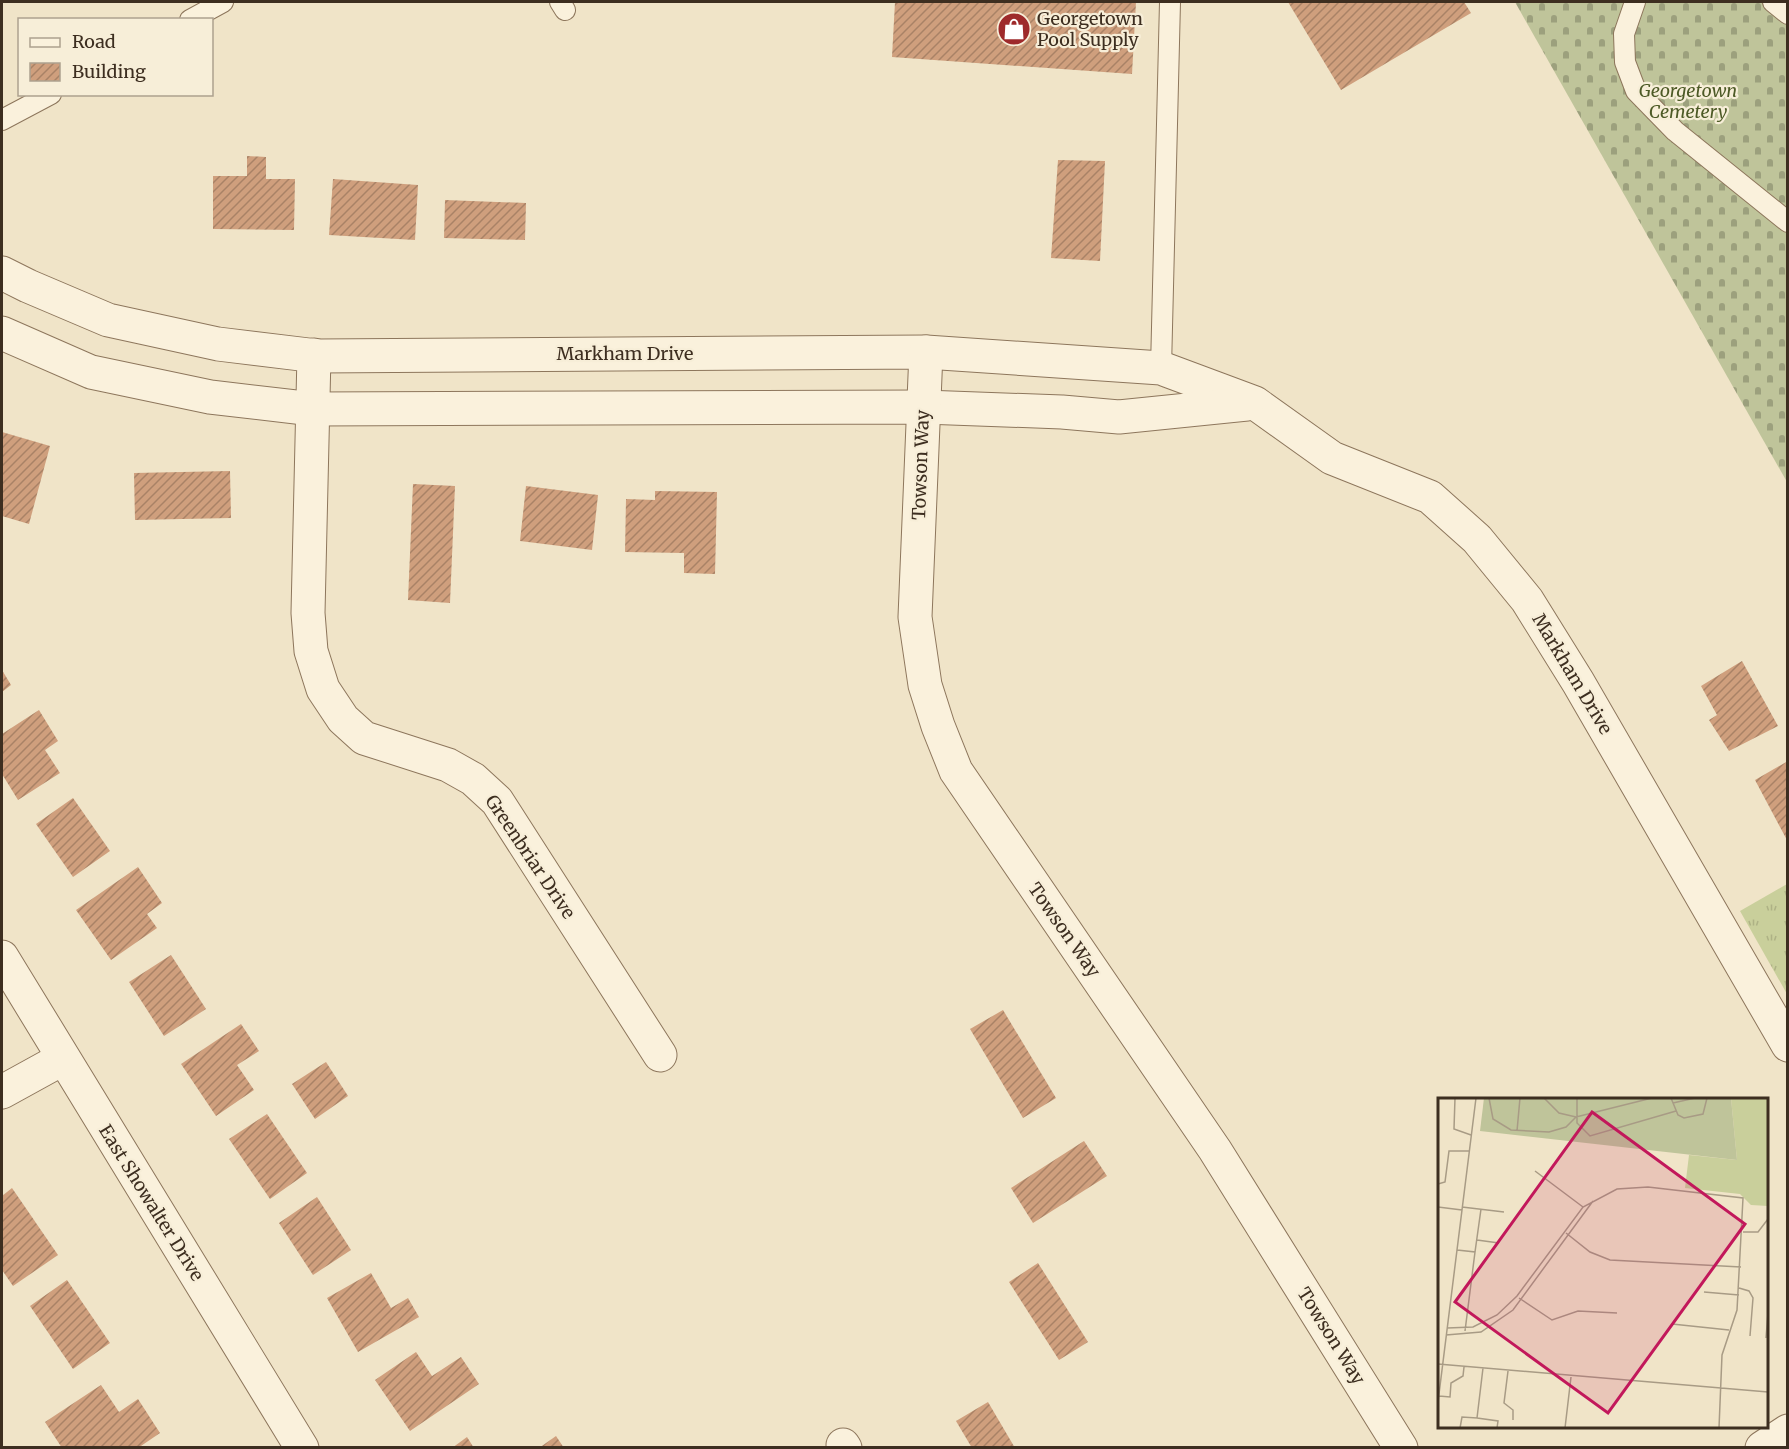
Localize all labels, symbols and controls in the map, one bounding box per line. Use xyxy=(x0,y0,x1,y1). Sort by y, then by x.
place label: Georgetown Pool Supply xyxy=(1037,7,1143,51)
shop icon: Georgetown Pool Supply xyxy=(996,11,1032,47)
legend xyxy=(18,18,213,96)
text: Road xyxy=(72,30,116,53)
text: Building xyxy=(72,60,146,83)
park label: Georgetown Cemetery xyxy=(1639,79,1737,123)
street label: Markham Drive xyxy=(557,342,693,365)
street label: Towson Way xyxy=(907,409,934,520)
street label: Markham Drive xyxy=(1527,609,1618,738)
street label: Greenbriar Drive xyxy=(480,790,580,923)
street label: Towson Way xyxy=(1023,878,1106,982)
inset map xyxy=(1438,1098,1768,1428)
street label: East Showalter Drive xyxy=(94,1120,209,1285)
street label: Towson Way xyxy=(1292,1283,1371,1389)

